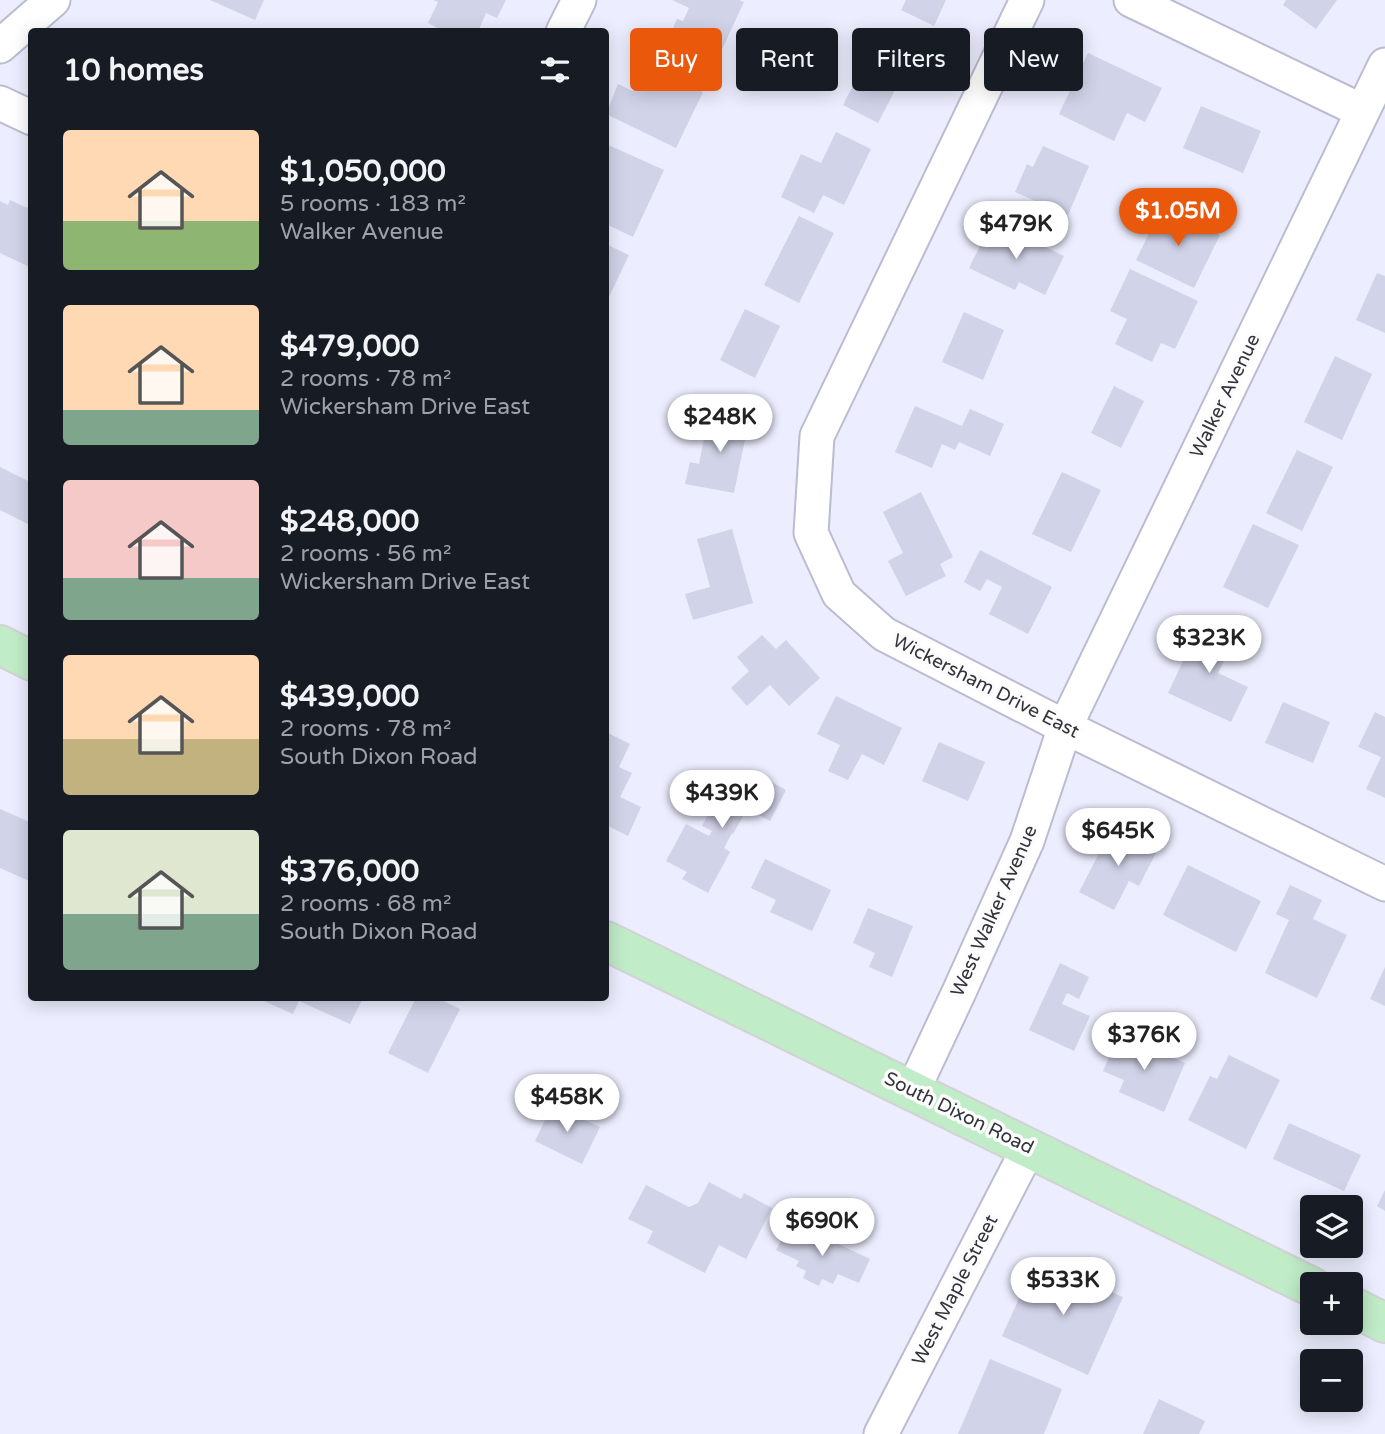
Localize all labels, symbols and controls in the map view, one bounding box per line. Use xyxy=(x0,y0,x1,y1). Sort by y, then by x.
chip: Buy xyxy=(630,28,722,91)
chip: Rent xyxy=(736,28,838,91)
chip: Filters xyxy=(852,28,970,91)
chip: New xyxy=(984,28,1083,91)
icon: filters xyxy=(536,51,574,89)
text: 10 homes xyxy=(63,52,204,89)
text: $1,050,000 xyxy=(280,153,446,190)
icon: home xyxy=(119,158,203,242)
pin: $1.05M xyxy=(1121,188,1235,248)
text: 5 rooms · 183 m² xyxy=(280,190,466,218)
text: $1.05M xyxy=(1135,197,1221,225)
pin: $479K xyxy=(967,202,1065,261)
text: $479K xyxy=(980,210,1052,238)
text: Walker Avenue xyxy=(280,218,443,246)
text: $479,000 xyxy=(280,328,419,365)
street label: Walker Avenue xyxy=(1186,331,1264,461)
icon: home xyxy=(119,333,203,417)
text: 2 rooms · 78 m² xyxy=(280,365,451,393)
text: Wickersham Drive East xyxy=(280,393,530,421)
pin: $248K xyxy=(671,394,769,454)
text: $248K xyxy=(684,403,756,431)
text: $248,000 xyxy=(280,503,419,540)
icon: home xyxy=(119,508,203,592)
text: 2 rooms · 56 m² xyxy=(280,540,451,568)
text: Wickersham Drive East xyxy=(280,568,530,596)
pin: $323K xyxy=(1160,616,1258,675)
text: $323K xyxy=(1173,624,1245,652)
street label: Wickersham Drive East xyxy=(889,629,1083,743)
text: $439,000 xyxy=(280,678,419,715)
icon: home xyxy=(119,683,203,767)
text: 2 rooms · 78 m² xyxy=(280,715,451,743)
text: South Dixon Road xyxy=(280,743,478,771)
pin: $439K xyxy=(673,770,771,830)
text: $439K xyxy=(686,779,758,807)
pin: $645K xyxy=(1069,808,1167,868)
text: $645K xyxy=(1082,817,1154,845)
street label: West Walker Avenue xyxy=(946,822,1042,1000)
text: $376,000 xyxy=(280,853,419,890)
icon: home xyxy=(119,858,203,942)
text: 2 rooms · 68 m² xyxy=(280,890,451,918)
text: South Dixon Road xyxy=(280,918,478,946)
pin: $376K xyxy=(1095,1012,1193,1072)
text: $376K xyxy=(1108,1021,1180,1049)
street label: South Dixon Road xyxy=(881,1067,1037,1159)
pin: $458K xyxy=(518,1074,616,1134)
text: $458K xyxy=(531,1083,603,1111)
map controls xyxy=(1300,1195,1363,1412)
button: layers xyxy=(1300,1195,1363,1258)
pin: $690K xyxy=(773,1198,871,1258)
text: $690K xyxy=(786,1207,858,1235)
street label: West Maple Street xyxy=(907,1211,1003,1369)
pin: $533K xyxy=(1014,1258,1112,1317)
text: $533K xyxy=(1027,1266,1099,1294)
button: + xyxy=(1300,1272,1363,1335)
button: − xyxy=(1300,1349,1363,1412)

